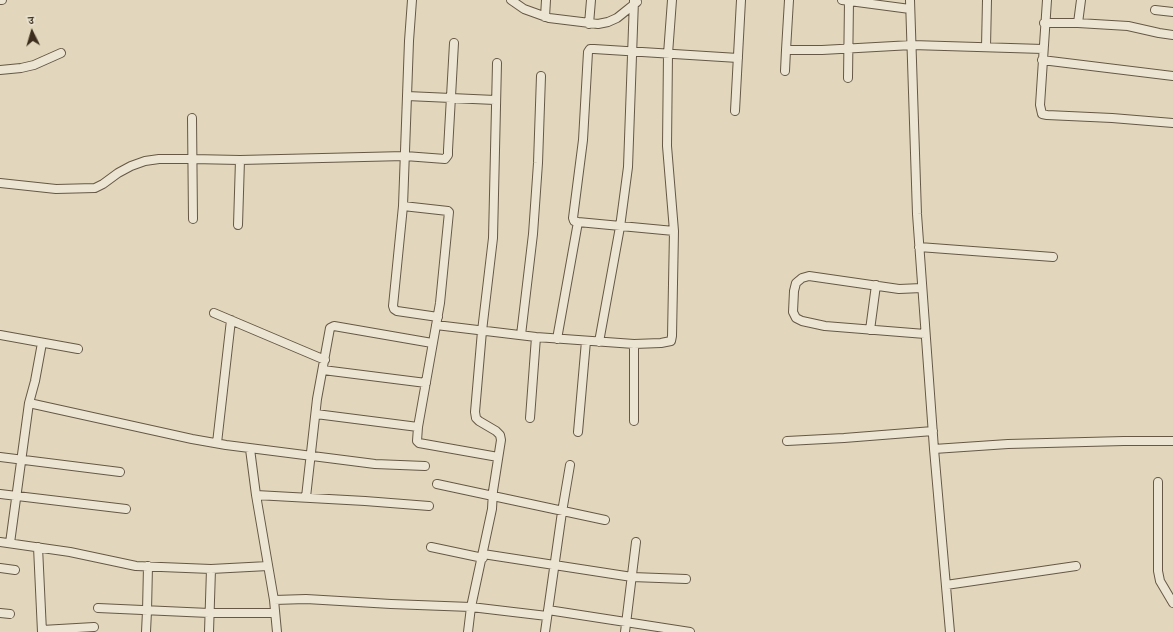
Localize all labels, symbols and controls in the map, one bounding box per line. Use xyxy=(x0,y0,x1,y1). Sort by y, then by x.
north arrow xyxy=(12,12,52,52)
text: उ xyxy=(27,12,34,28)

